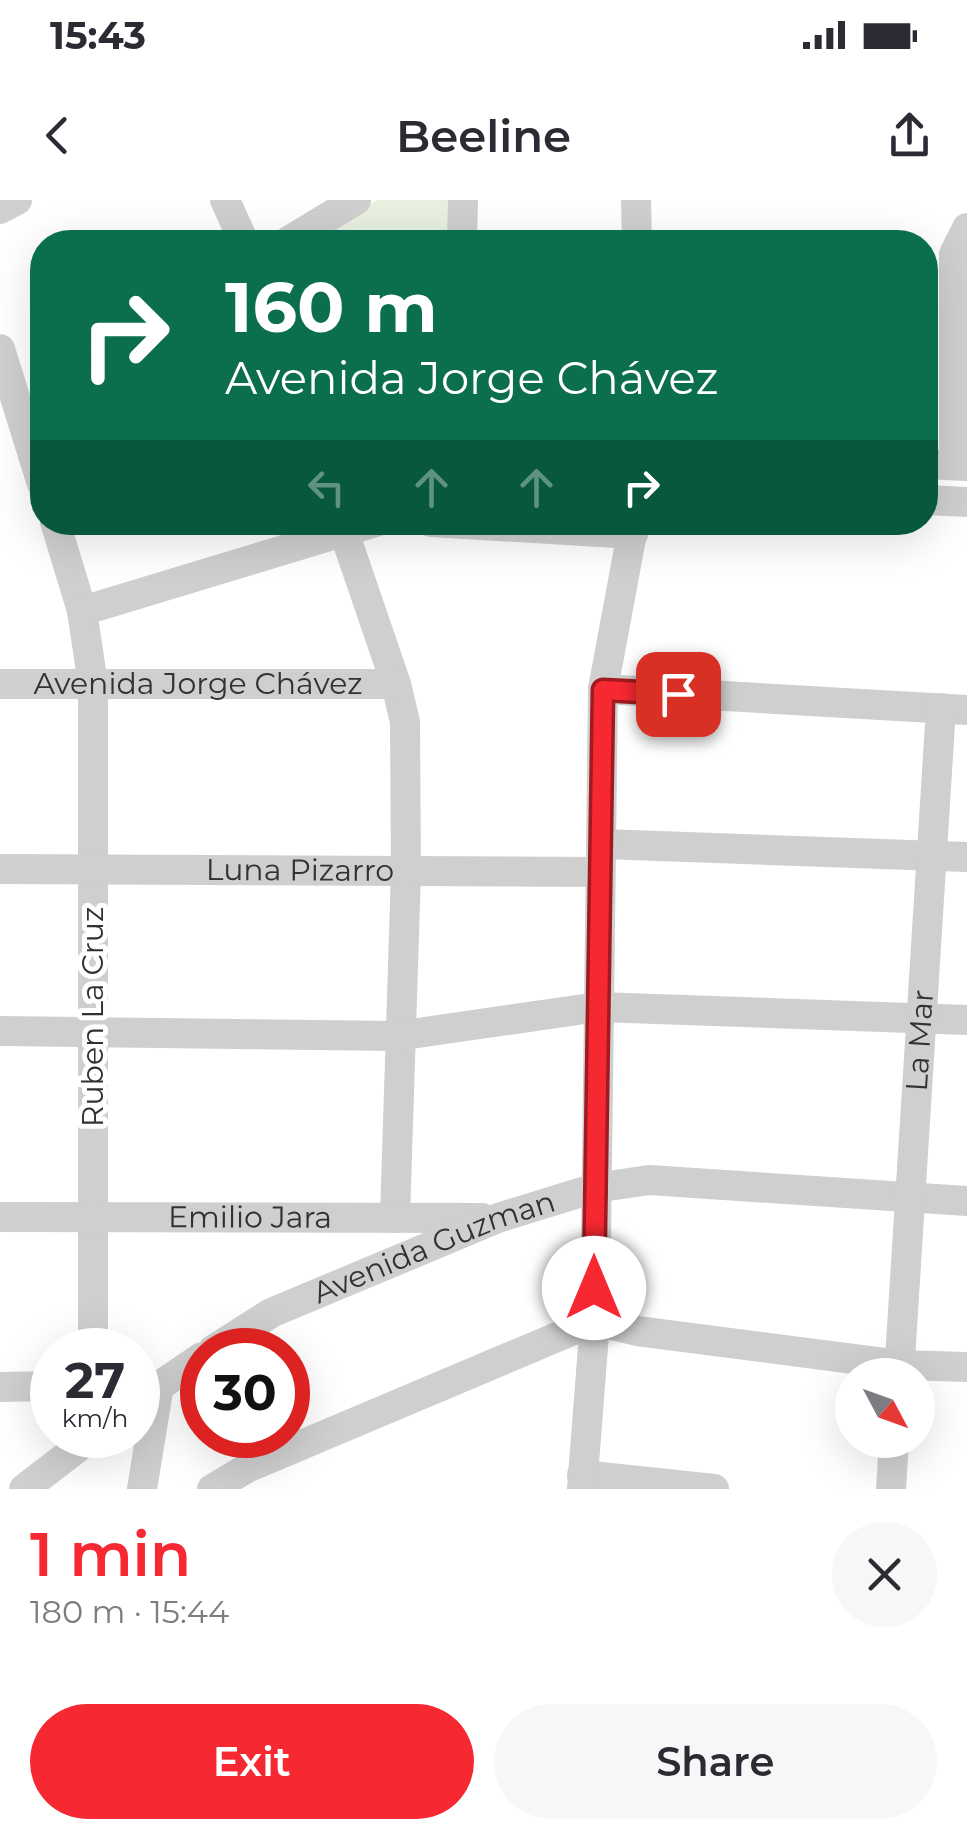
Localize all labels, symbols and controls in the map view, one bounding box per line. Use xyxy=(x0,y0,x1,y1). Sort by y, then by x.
text: 15:43 xyxy=(50,12,146,59)
icon: back xyxy=(30,108,85,163)
text: Beeline xyxy=(396,108,571,163)
icon: share xyxy=(882,108,937,163)
text: 160 m xyxy=(225,264,438,350)
icon: right xyxy=(60,270,190,400)
text: Avenida Jorge Chávez xyxy=(225,350,718,405)
icon: left xyxy=(299,460,354,515)
icon: ahead xyxy=(404,460,459,515)
icon: ahead xyxy=(509,460,564,515)
icon: right xyxy=(614,460,669,515)
pin xyxy=(636,652,721,737)
street label: Avenida Jorge Chávez xyxy=(33,665,363,702)
icon: arrive xyxy=(651,667,706,722)
street label: Luna Pizarro xyxy=(206,851,394,889)
street label: Ruben La Cruz xyxy=(74,907,111,1127)
street label: La Mar xyxy=(898,989,941,1093)
street label: Avenida Guzman xyxy=(307,1182,560,1311)
street label: Emilio Jara xyxy=(168,1198,332,1236)
position arrow xyxy=(542,1236,646,1340)
speed limit sign: 30 xyxy=(180,1328,310,1458)
text: 27 xyxy=(65,1350,125,1411)
north arrow xyxy=(835,1358,935,1458)
map controls xyxy=(835,1358,935,1458)
text: km/h xyxy=(62,1403,128,1433)
text: 1 min xyxy=(30,1518,191,1591)
button: close xyxy=(832,1522,937,1627)
text: 180 m · 15:44 xyxy=(30,1592,229,1631)
button: Exit xyxy=(30,1704,474,1819)
button: Share xyxy=(494,1704,937,1819)

